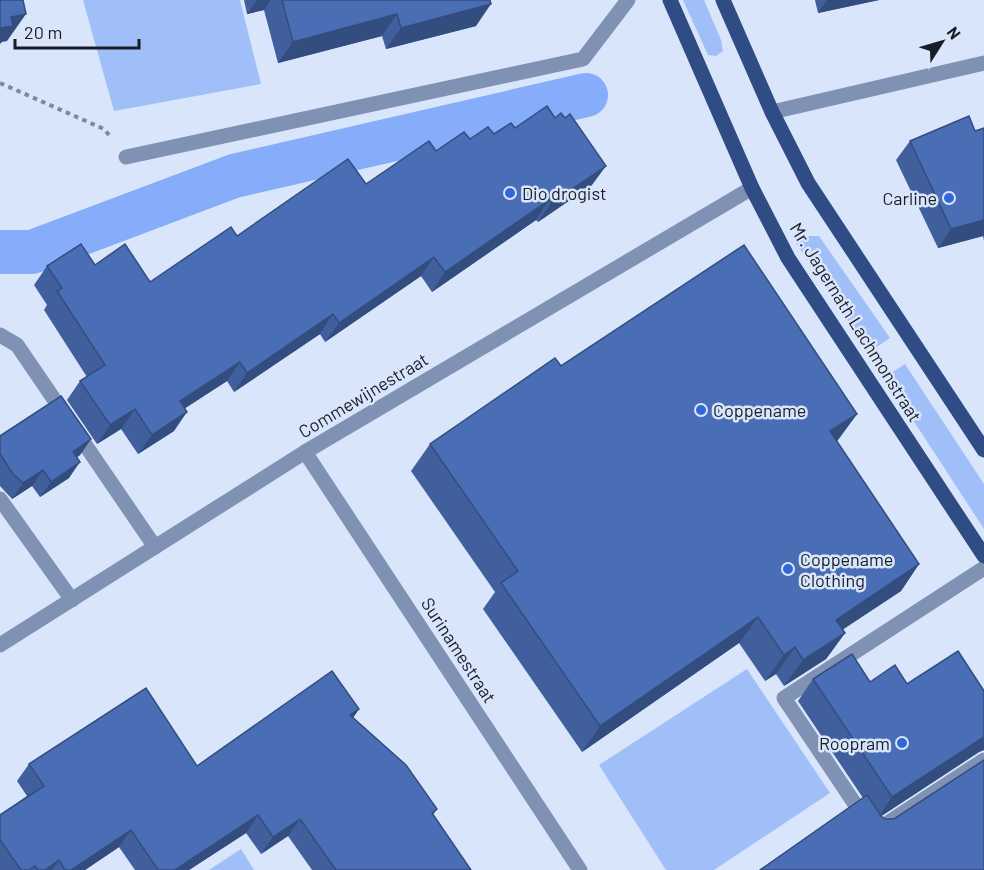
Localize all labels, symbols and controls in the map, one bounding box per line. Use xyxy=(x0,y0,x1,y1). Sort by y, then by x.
scale bar xyxy=(15,12,140,50)
north arrow xyxy=(912,12,972,72)
text: 20 m xyxy=(24,21,62,43)
text: N xyxy=(944,23,965,43)
place label: Dio drogist xyxy=(522,182,607,204)
marker: Dio drogist xyxy=(503,186,517,200)
place label: Carline xyxy=(883,187,937,209)
marker: Carline xyxy=(942,191,956,205)
street label: Mr. Jagernath Lachmonstraat xyxy=(786,218,926,426)
street label: Commewijnestraat xyxy=(294,348,432,442)
place label: Coppename xyxy=(713,399,806,421)
marker: Coppename xyxy=(694,403,708,417)
place label: Coppename Clothing xyxy=(800,548,893,591)
marker: Coppename Clothing xyxy=(781,562,795,576)
street label: Surinamestraat xyxy=(417,593,501,707)
place label: Roopram xyxy=(819,732,890,754)
marker: Roopram xyxy=(895,736,909,750)

